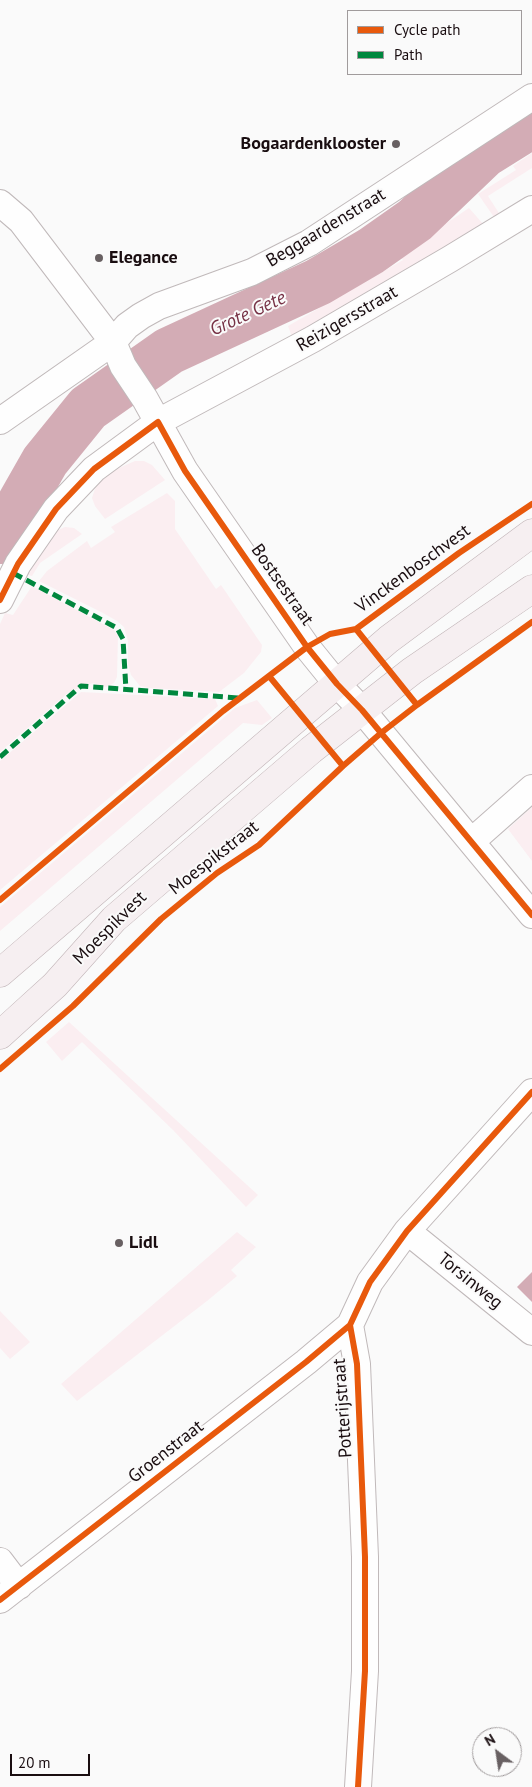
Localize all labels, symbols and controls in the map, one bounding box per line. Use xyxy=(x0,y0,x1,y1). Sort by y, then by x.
legend xyxy=(347,10,522,75)
text: Cycle path xyxy=(394,20,460,39)
text: Path xyxy=(394,45,423,64)
place label: Bogaardenklooster xyxy=(241,133,386,155)
marker: Bogaardenklooster xyxy=(390,138,402,150)
street label: Beggaardenstraat xyxy=(262,184,390,272)
place label: Elegance xyxy=(109,247,178,269)
marker: Elegance xyxy=(93,252,105,264)
street label: Reizigersstraat xyxy=(293,281,401,357)
water label: Grote Gete xyxy=(206,287,290,341)
street label: Vinckenboschvest xyxy=(351,520,475,618)
street label: Bostsestraat xyxy=(246,540,318,630)
street label: Moespikstraat xyxy=(165,816,263,900)
street label: Moespikvest xyxy=(69,887,151,969)
place label: Lidl xyxy=(129,1232,158,1254)
marker: Lidl xyxy=(113,1237,125,1249)
street label: Torsinweg xyxy=(433,1248,507,1314)
street label: Potterijstraat xyxy=(329,1358,357,1458)
street label: Groenstraat xyxy=(124,1416,208,1488)
north arrow xyxy=(472,1727,522,1777)
text: N xyxy=(481,1730,498,1750)
scale bar xyxy=(12,1744,92,1776)
text: 20 m xyxy=(18,1753,51,1772)

